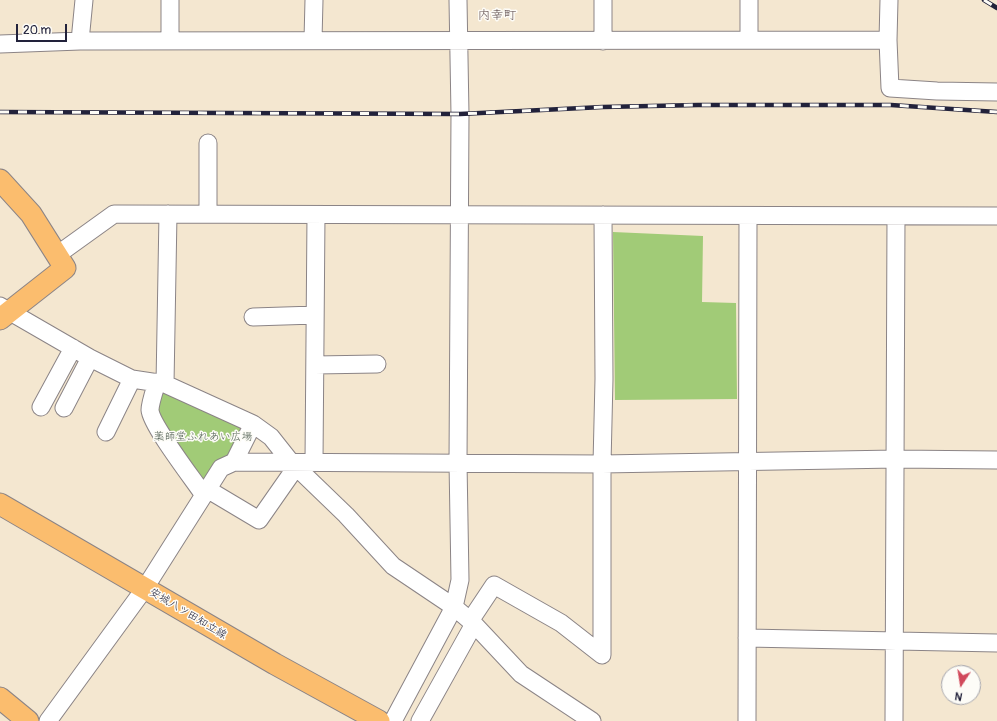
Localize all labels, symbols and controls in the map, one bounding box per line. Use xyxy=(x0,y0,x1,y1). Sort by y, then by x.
district label: 内幸町 xyxy=(478,8,516,24)
scale bar xyxy=(18,16,69,42)
text: 20 m xyxy=(23,23,51,38)
park label: 薬師堂ふれあい広場 xyxy=(154,430,252,444)
street label: 安城八ツ田知立線 xyxy=(147,586,229,642)
north arrow xyxy=(941,665,981,705)
text: N xyxy=(954,689,964,703)

